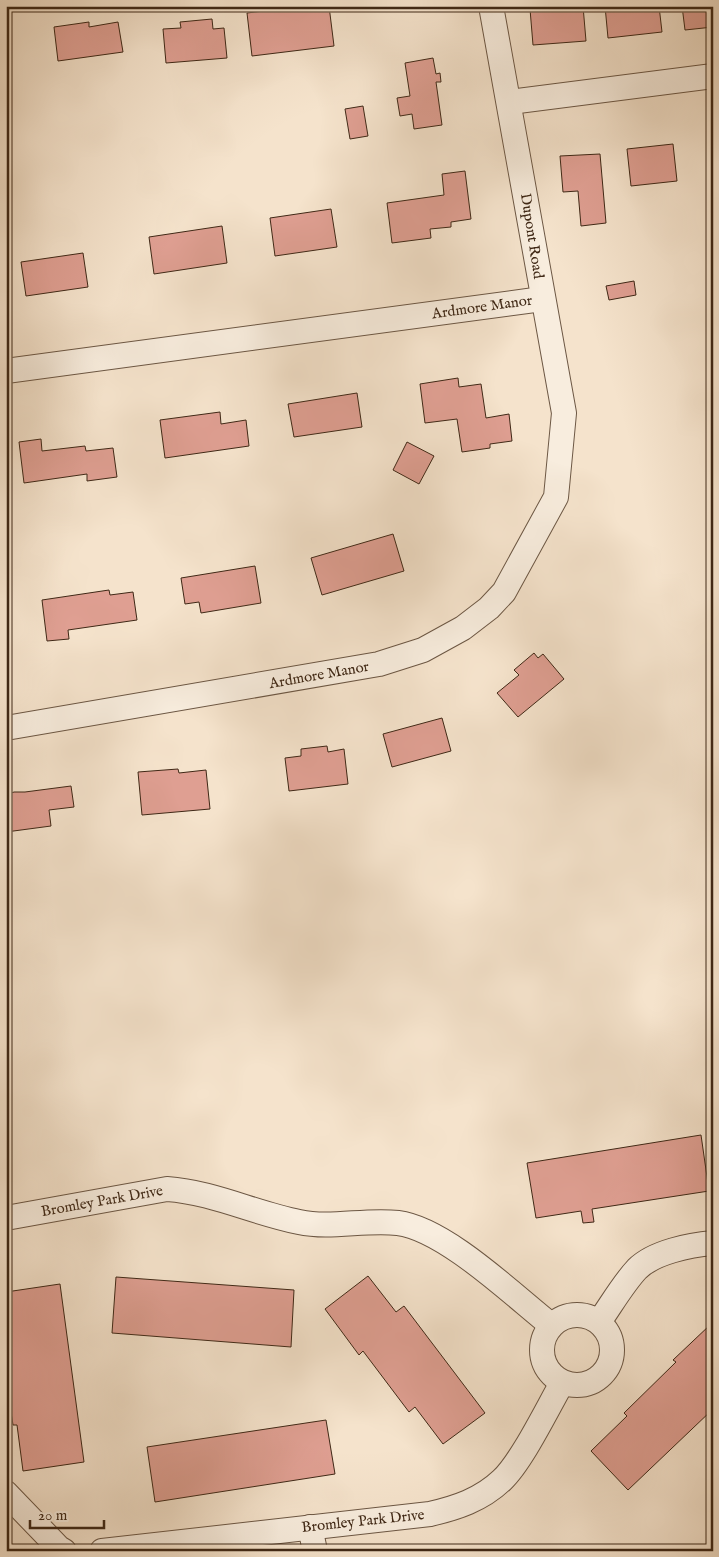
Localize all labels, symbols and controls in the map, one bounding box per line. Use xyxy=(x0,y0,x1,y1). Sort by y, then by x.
street label: Dupont Road xyxy=(516,192,548,281)
street label: Ardmore Manor xyxy=(430,290,534,324)
street label: Ardmore Manor xyxy=(267,657,371,693)
street label: Bromley Park Drive xyxy=(40,1181,165,1221)
scale bar xyxy=(30,1497,104,1529)
street label: Bromley Park Drive xyxy=(301,1505,425,1537)
text: 20 m xyxy=(38,1506,68,1525)

